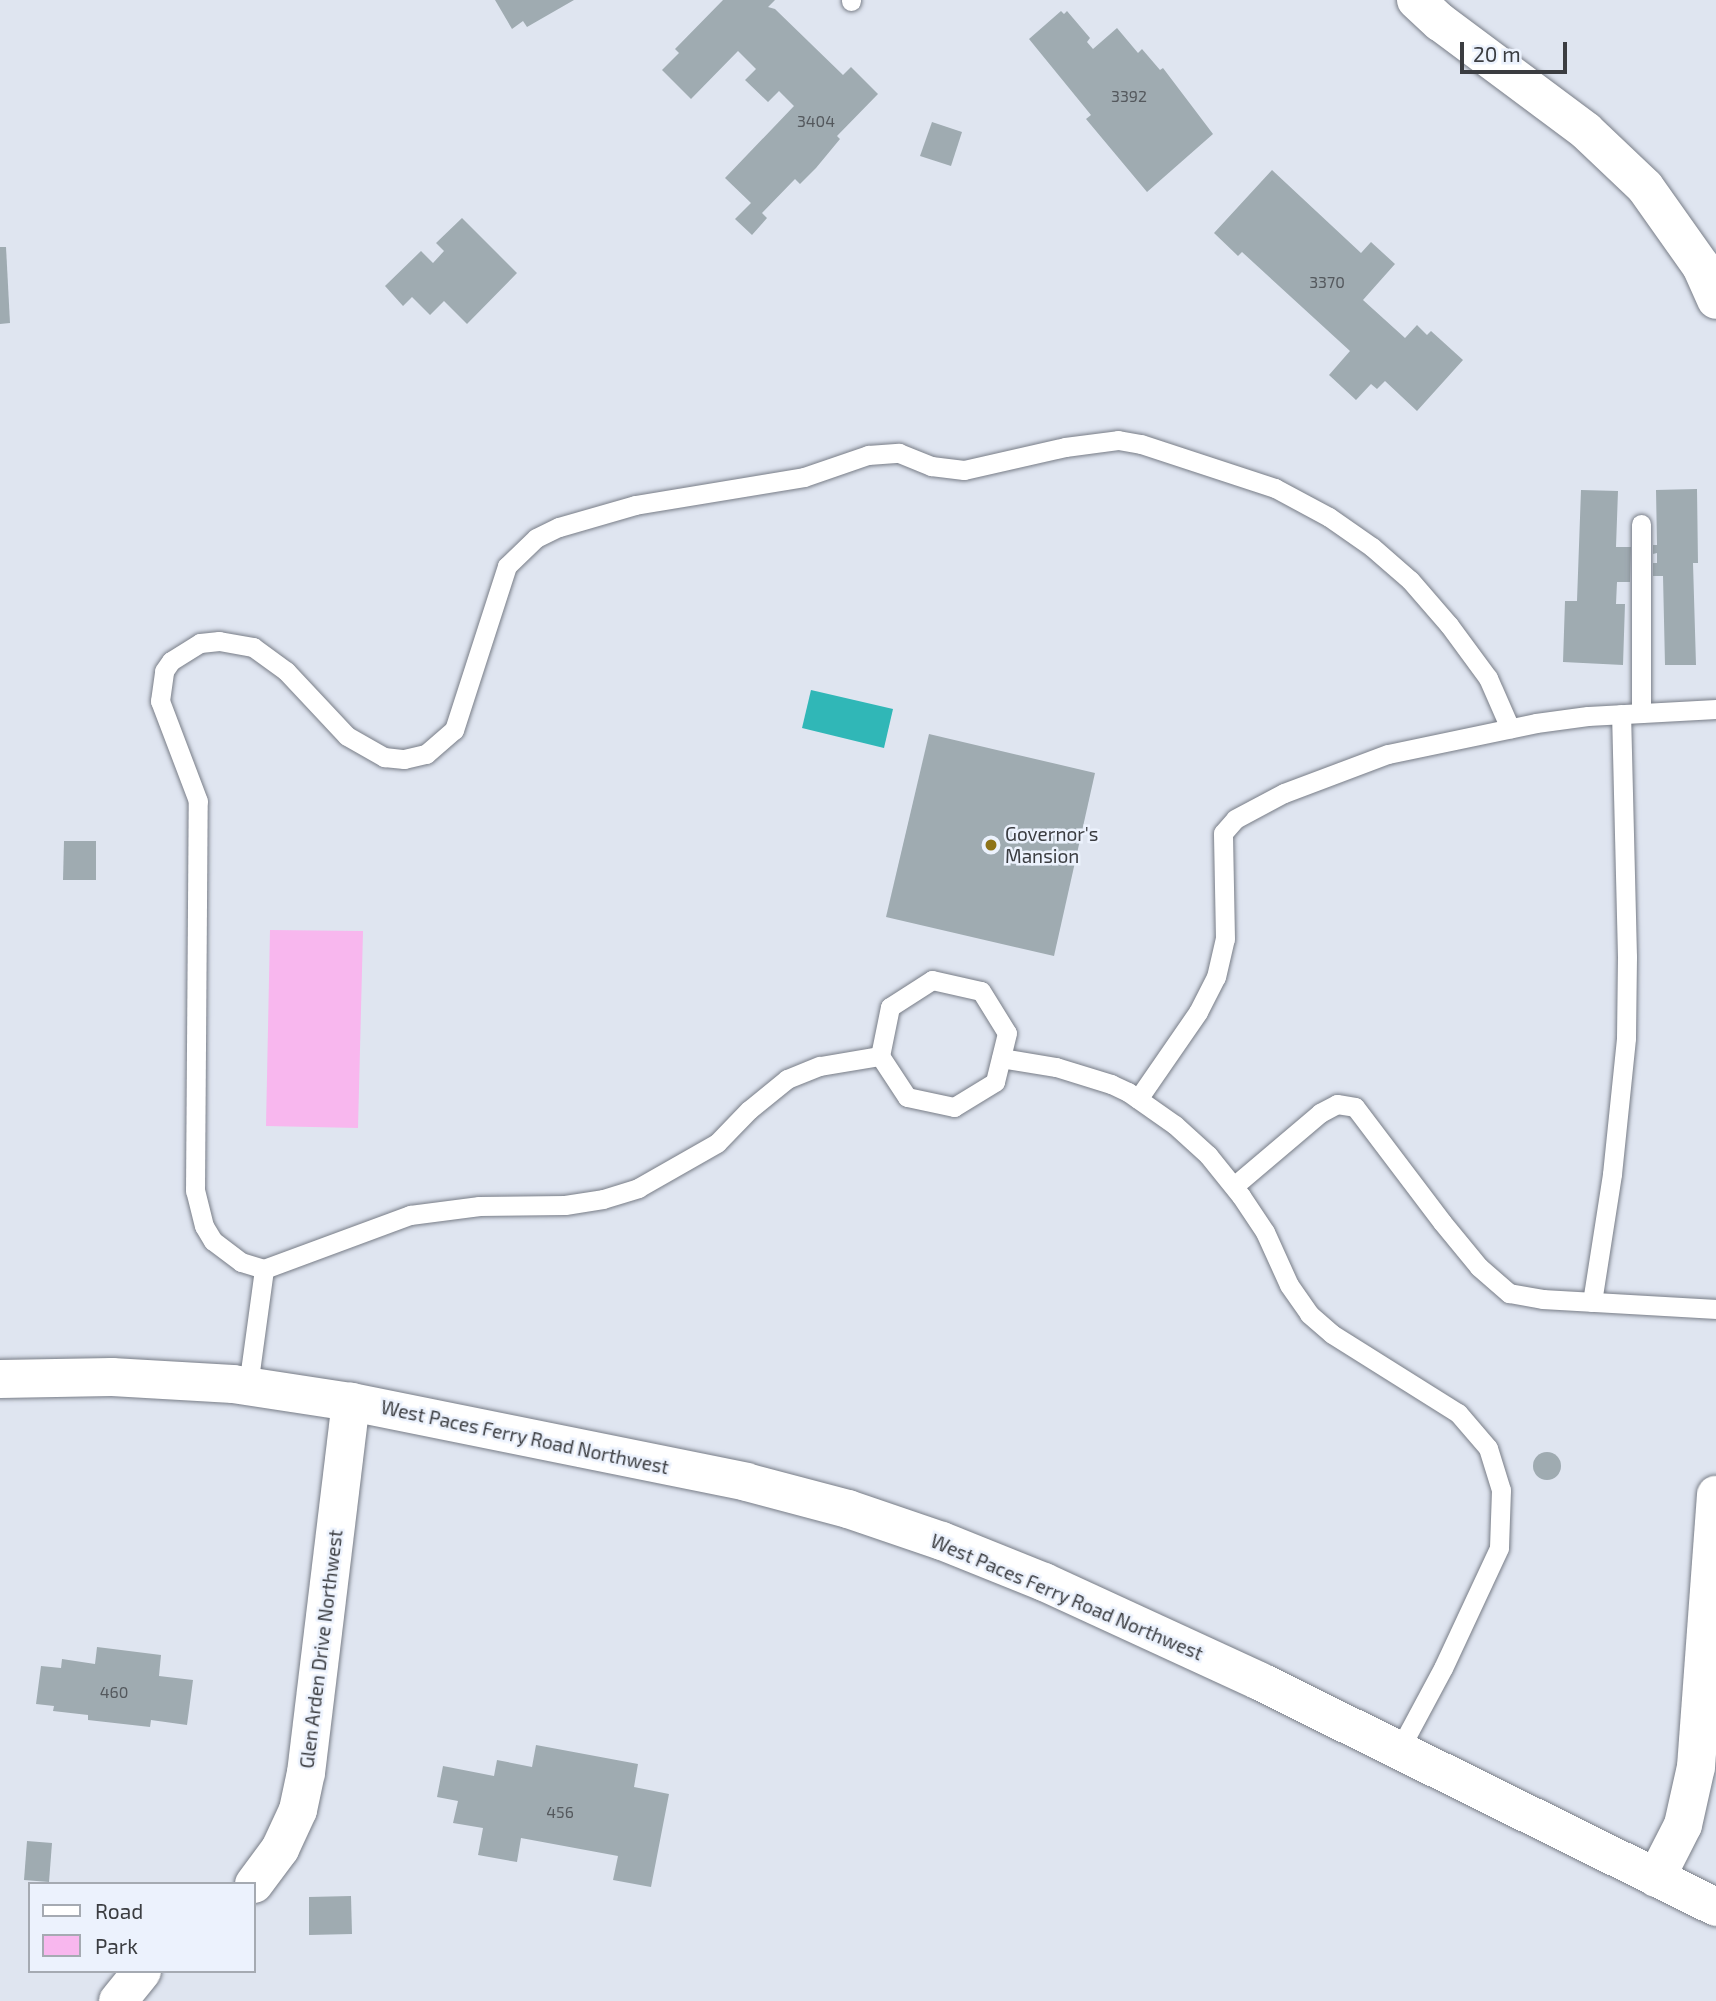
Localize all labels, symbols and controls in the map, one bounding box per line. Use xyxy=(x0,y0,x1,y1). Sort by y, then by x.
scale bar xyxy=(1464,28,1571,72)
text: 20 m xyxy=(1473,41,1521,66)
house number: 3392 xyxy=(1111,86,1147,106)
house number: 3404 xyxy=(797,111,835,131)
house number: 3370 xyxy=(1309,272,1345,292)
place label: Governor's Mansion xyxy=(1005,823,1098,867)
marker: Governor's Mansion xyxy=(983,837,999,853)
street label: West Paces Ferry Road Northwest xyxy=(379,1395,671,1479)
street label: Glen Arden Drive Northwest xyxy=(295,1528,347,1770)
street label: West Paces Ferry Road Northwest xyxy=(927,1529,1207,1665)
house number: 460 xyxy=(100,1682,128,1702)
house number: 456 xyxy=(546,1802,574,1822)
legend xyxy=(28,1882,256,1973)
text: Road xyxy=(95,1898,143,1923)
text: Park xyxy=(95,1933,138,1958)

